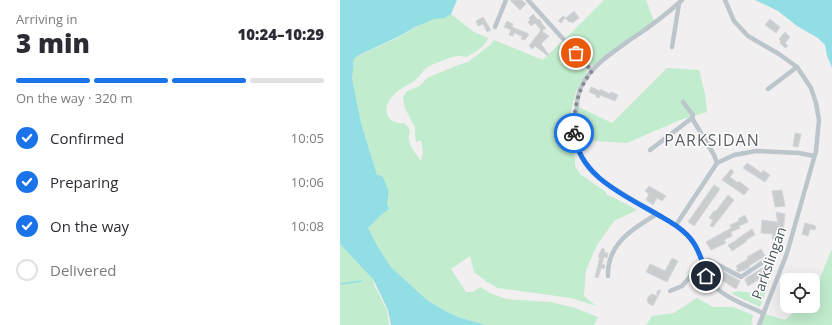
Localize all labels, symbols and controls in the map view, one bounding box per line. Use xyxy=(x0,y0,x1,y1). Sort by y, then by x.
text: Arriving in xyxy=(16,10,78,28)
text: 10:24–10:29 xyxy=(238,24,324,44)
text: 3 min xyxy=(16,25,90,61)
pin xyxy=(559,36,593,70)
icon: bag xyxy=(565,42,587,64)
text: On the way · 320 m xyxy=(16,89,132,107)
courier xyxy=(554,113,594,153)
icon: bike xyxy=(563,122,585,144)
icon: check xyxy=(16,127,38,149)
text: Confirmed xyxy=(50,128,124,148)
text: 10:05 xyxy=(291,129,324,147)
district label: PARKSIDAN xyxy=(664,129,760,151)
icon: check xyxy=(16,171,38,193)
text: Preparing xyxy=(50,172,118,192)
text: 10:06 xyxy=(291,173,324,191)
icon: check xyxy=(16,215,38,237)
text: On the way xyxy=(50,216,129,236)
text: 10:08 xyxy=(291,217,324,235)
street label: Parkslingan xyxy=(747,224,790,302)
pin xyxy=(689,259,723,293)
text: Delivered xyxy=(50,260,117,280)
icon: home xyxy=(695,265,717,287)
map controls xyxy=(780,273,820,313)
button: locate xyxy=(780,273,820,313)

